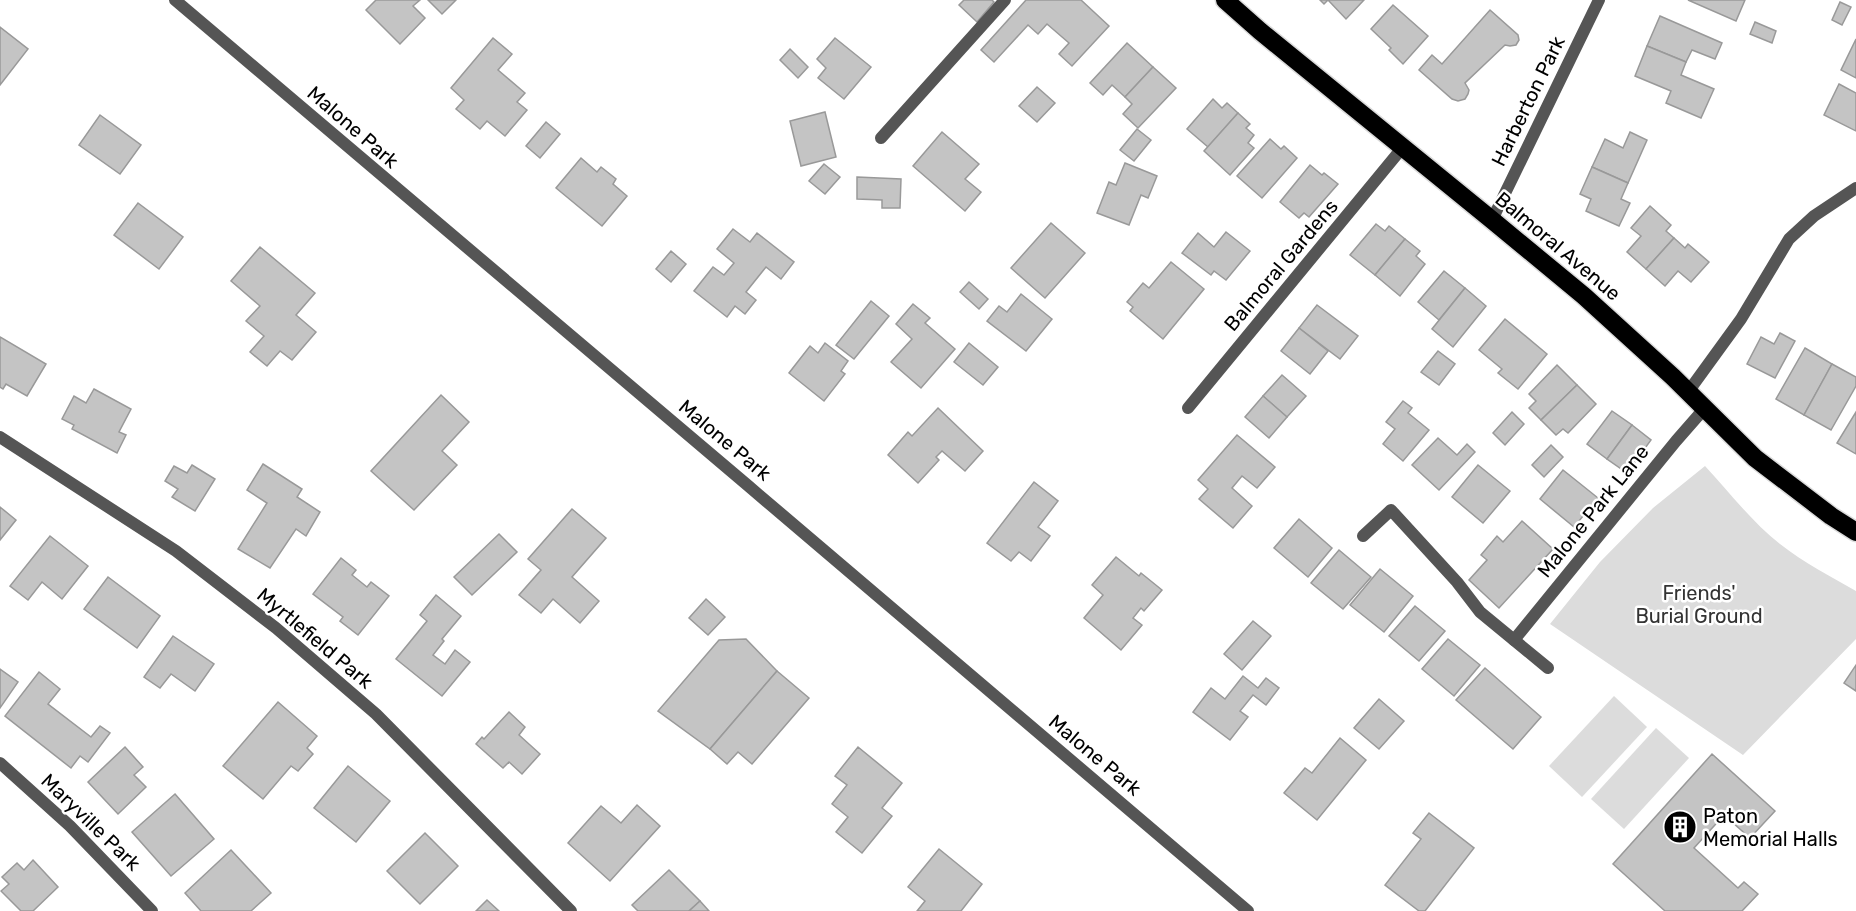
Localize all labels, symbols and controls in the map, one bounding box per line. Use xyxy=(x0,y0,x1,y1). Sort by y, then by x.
street label: Harberton Park xyxy=(1486,32,1570,170)
street label: Malone Park xyxy=(302,81,404,174)
street label: Balmoral Avenue xyxy=(1490,187,1626,305)
street label: Balmoral Gardens xyxy=(1219,194,1343,336)
street label: Malone Park xyxy=(674,394,777,486)
street label: Malone Park Lane xyxy=(1532,440,1654,582)
park label: Friends' Burial Ground xyxy=(1635,581,1763,628)
street label: Myrtlefield Park xyxy=(252,583,378,694)
street label: Malone Park xyxy=(1044,709,1147,801)
street label: Maryville Park xyxy=(36,769,146,876)
place label: Paton Memorial Halls xyxy=(1703,804,1838,851)
building icon: Paton Memorial Halls xyxy=(1662,809,1698,845)

